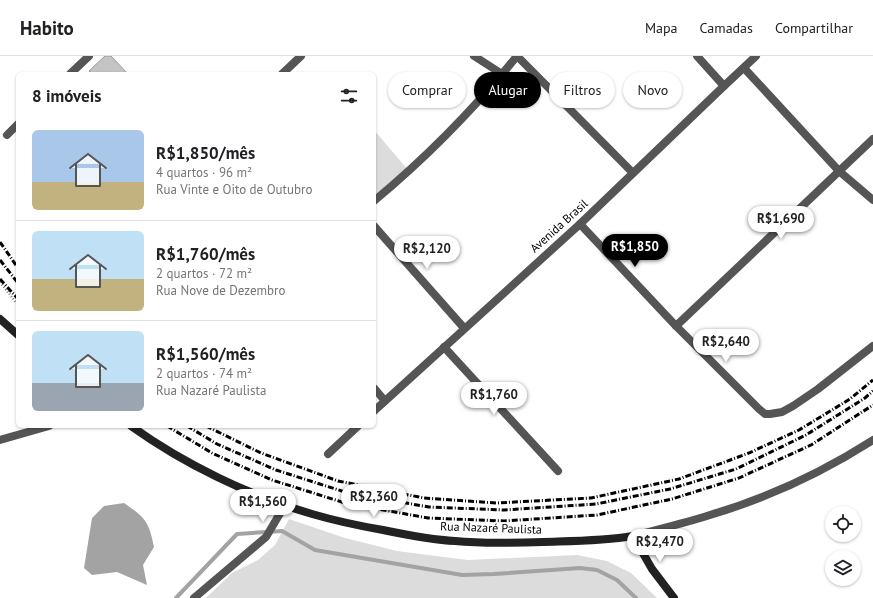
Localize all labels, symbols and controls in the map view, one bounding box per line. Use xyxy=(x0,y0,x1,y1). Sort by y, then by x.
text: Habito xyxy=(20,16,74,40)
text: Mapa xyxy=(645,19,678,37)
text: Camadas xyxy=(700,19,753,37)
text: Compartilhar xyxy=(775,19,853,37)
chip: Comprar xyxy=(388,72,466,108)
chip: Alugar xyxy=(474,72,541,108)
chip: Filtros xyxy=(549,72,615,108)
chip: Novo xyxy=(623,72,682,108)
text: 8 imóveis xyxy=(32,85,102,107)
icon: filters xyxy=(338,85,360,107)
text: R$1,850/mês xyxy=(156,142,255,164)
icon: home xyxy=(64,146,112,194)
text: 4 quartos · 96 m² xyxy=(156,164,252,181)
text: Rua Vinte e Oito de Outubro xyxy=(156,181,312,198)
street label: Avenida Brasil xyxy=(527,195,591,255)
pin: R$1,690 xyxy=(744,206,818,240)
text: R$1,690 xyxy=(757,210,805,227)
pin: R$1,850 xyxy=(598,234,672,268)
pin: R$2,120 xyxy=(390,236,464,270)
text: R$1,850 xyxy=(611,238,659,255)
text: R$2,120 xyxy=(403,240,451,257)
text: R$1,760/mês xyxy=(156,243,255,265)
icon: home xyxy=(64,247,112,295)
text: 2 quartos · 72 m² xyxy=(156,265,252,282)
text: Rua Nove de Dezembro xyxy=(156,282,286,299)
pin: R$2,640 xyxy=(689,329,763,363)
text: R$2,640 xyxy=(702,333,750,350)
text: R$1,560/mês xyxy=(156,343,255,365)
icon: home xyxy=(64,347,112,395)
text: 2 quartos · 74 m² xyxy=(156,365,252,382)
text: Rua Nazaré Paulista xyxy=(156,382,266,399)
pin: R$1,760 xyxy=(457,382,531,416)
text: R$1,760 xyxy=(470,386,518,403)
pin: R$2,360 xyxy=(337,484,411,518)
text: R$2,360 xyxy=(350,488,398,505)
pin: R$1,560 xyxy=(226,489,300,523)
text: R$1,560 xyxy=(239,493,287,510)
map controls xyxy=(825,506,861,586)
button: locate xyxy=(825,506,861,542)
street label: Rua Nazaré Paulista xyxy=(440,518,542,537)
pin: R$2,470 xyxy=(623,529,697,563)
text: R$2,470 xyxy=(636,533,684,550)
button: layers xyxy=(825,550,861,586)

